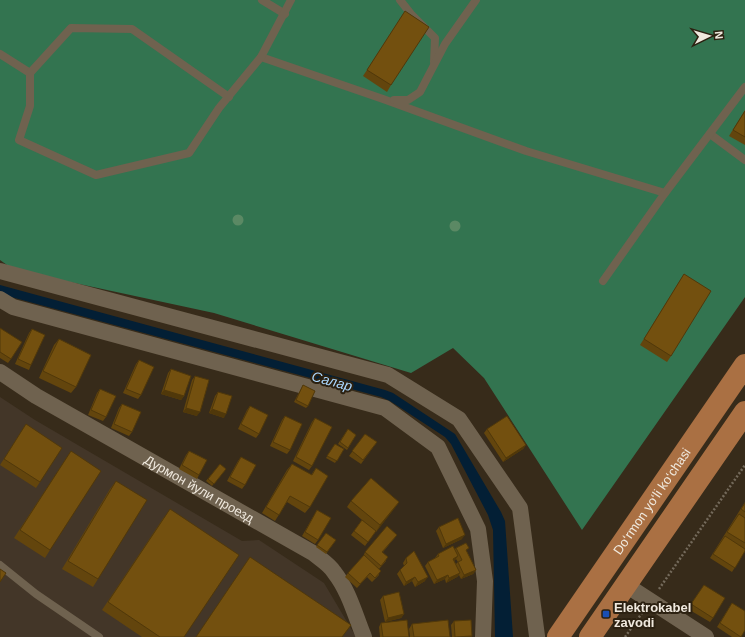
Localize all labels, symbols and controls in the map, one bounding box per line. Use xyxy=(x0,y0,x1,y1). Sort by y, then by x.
north arrow xyxy=(689,16,729,56)
text: N xyxy=(713,31,725,40)
water label: Салар xyxy=(310,368,354,394)
street label: Do‘rmon yo‘li ko‘chasi xyxy=(610,445,693,557)
street label: Дурмон йули проезд xyxy=(142,452,257,526)
place label: Elektrokabel zavodi xyxy=(614,600,691,630)
marker: Elektrokabel zavodi xyxy=(601,609,611,619)

